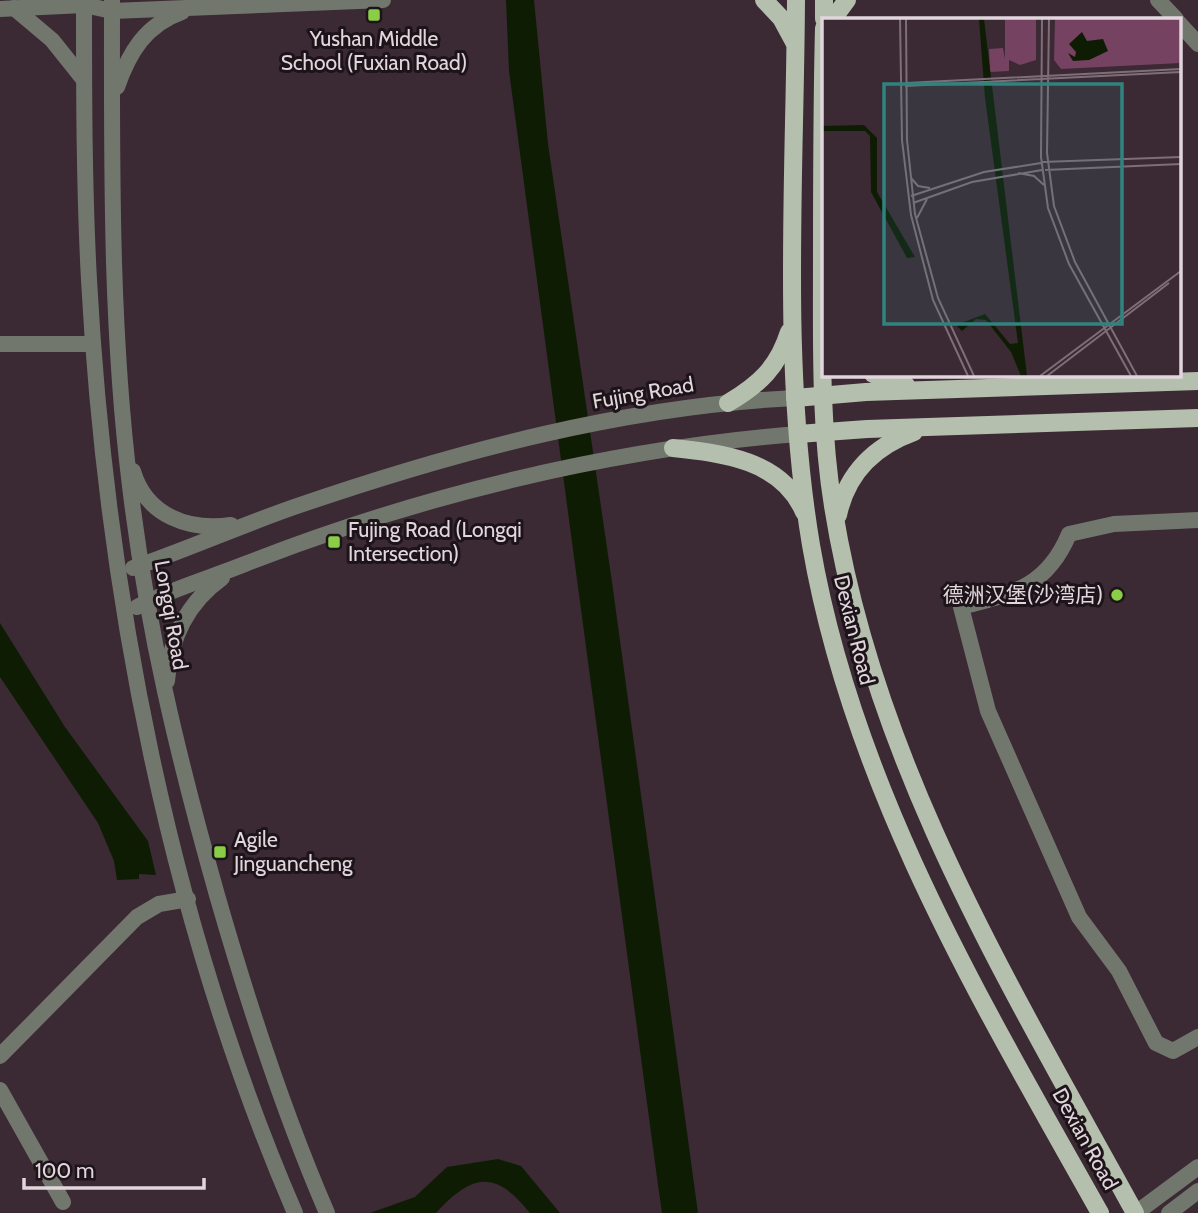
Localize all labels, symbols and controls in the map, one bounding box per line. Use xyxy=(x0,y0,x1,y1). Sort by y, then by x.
marker: Yushan Middle School (Fuxian Road) xyxy=(366,7,382,23)
inset map xyxy=(822,18,1180,376)
place label: Yushan Middle School (Fuxian Road) xyxy=(281,26,467,75)
street label: Fujing Road xyxy=(590,371,696,415)
place label: Fujing Road (Longqi Intersection) xyxy=(348,517,522,566)
marker: Fujing Road (Longqi Intersection) xyxy=(326,534,342,550)
street label: Longqi Road xyxy=(150,558,193,671)
street label: Dexian Road xyxy=(829,572,880,687)
place label: 德洲汉堡(沙湾店) xyxy=(943,582,1103,607)
marker: 德洲汉堡(沙湾店) xyxy=(1109,587,1125,603)
place label: Agile Jinguancheng xyxy=(233,827,353,876)
marker: Agile Jinguancheng xyxy=(212,844,228,860)
street label: Dexian Road xyxy=(1047,1084,1124,1194)
scale bar xyxy=(24,1146,205,1190)
text: 100 m xyxy=(35,1158,94,1183)

